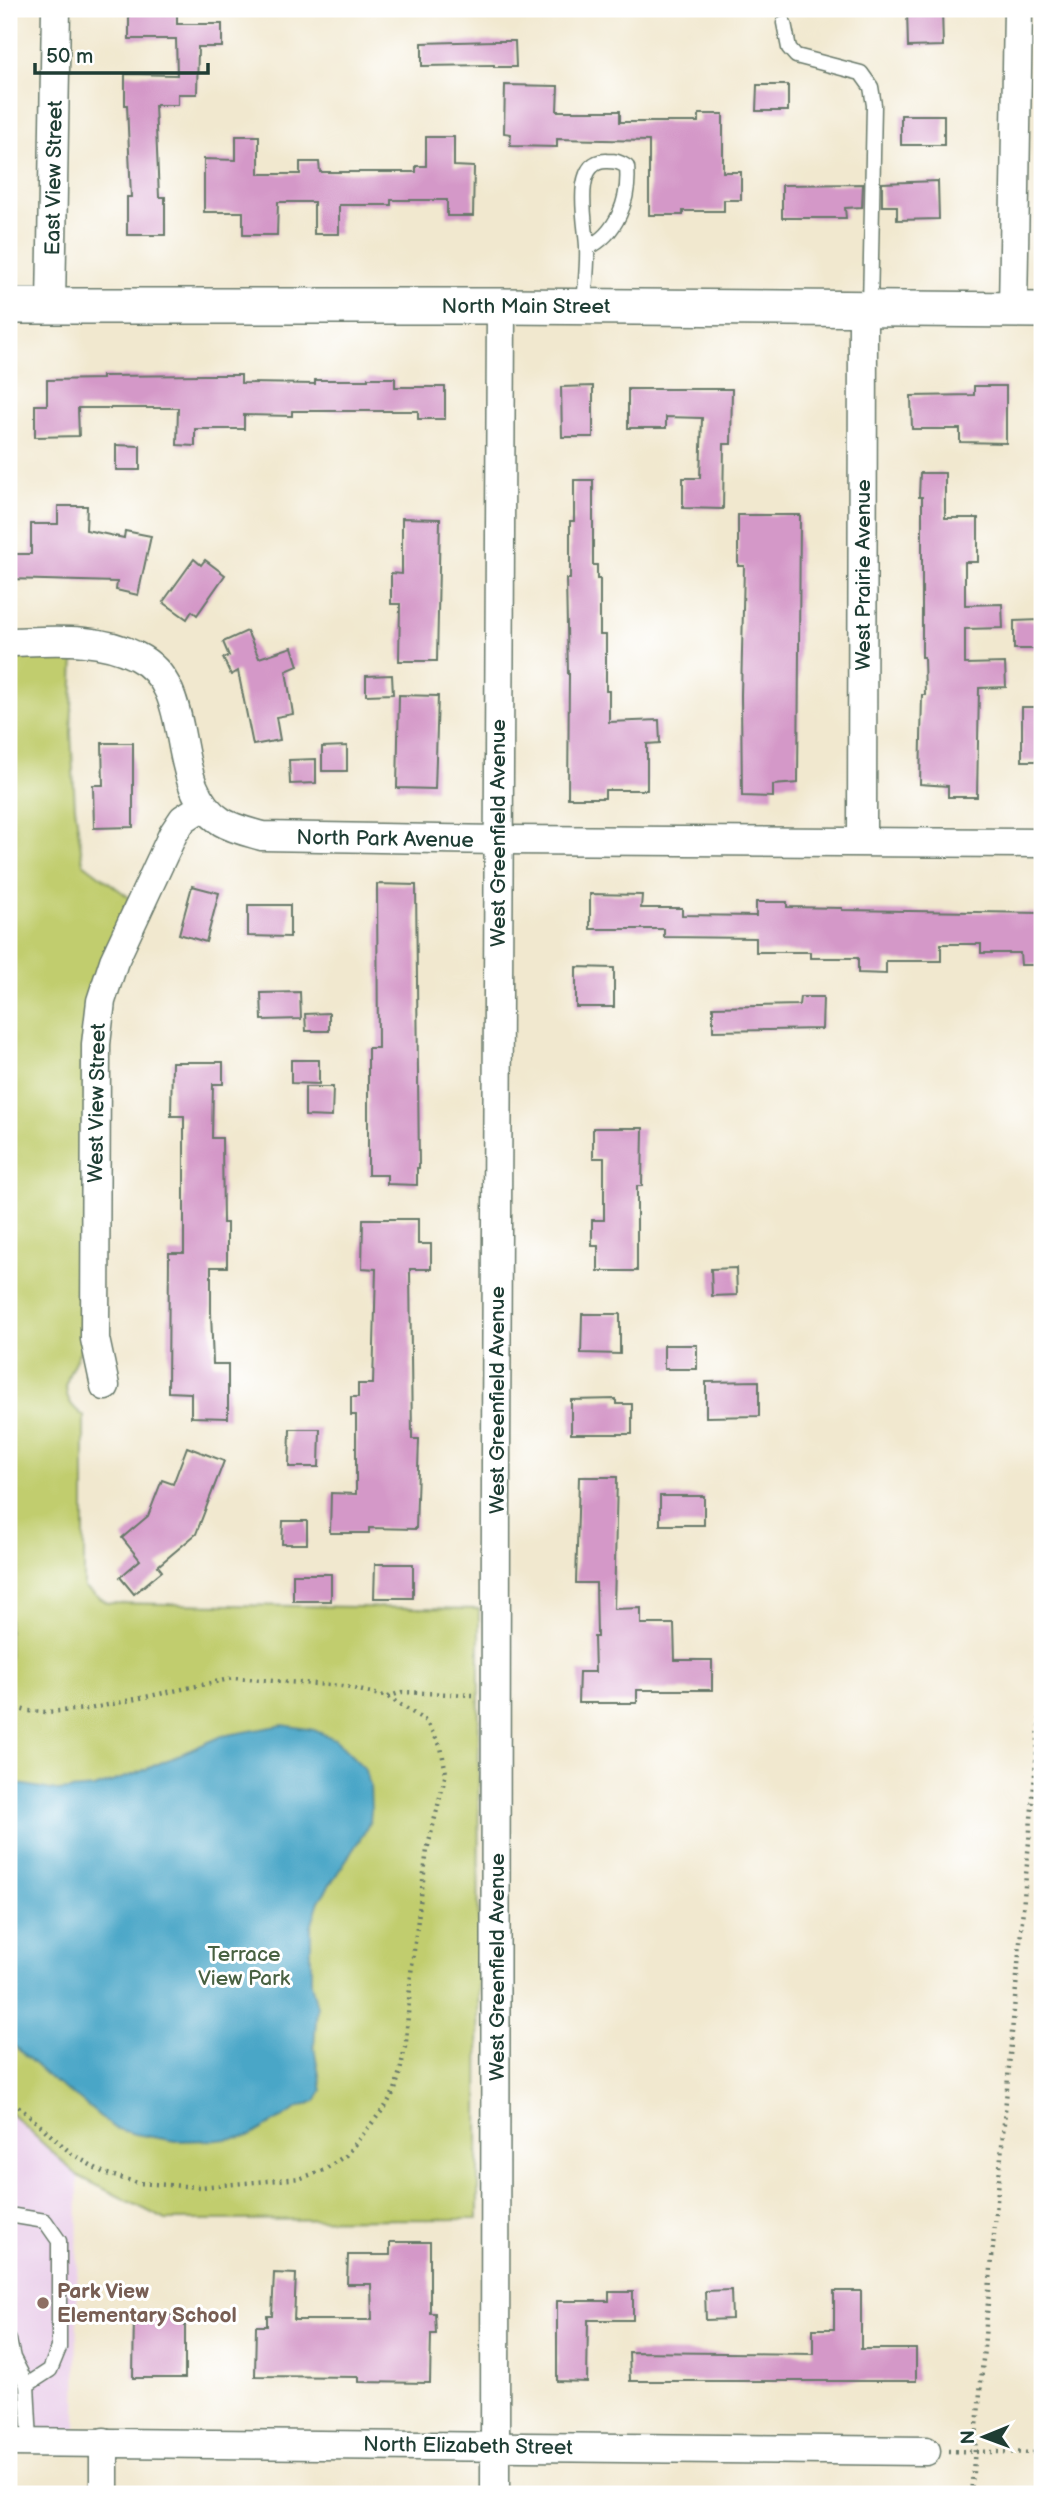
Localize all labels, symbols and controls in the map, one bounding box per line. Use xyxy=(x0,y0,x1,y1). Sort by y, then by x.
scale bar xyxy=(35,32,208,76)
text: 50 m xyxy=(46,44,93,69)
street label: East View Street xyxy=(40,100,68,256)
street label: North Main Street xyxy=(442,294,611,319)
street label: West Prairie Avenue xyxy=(851,479,876,671)
street label: West Greenfield Avenue xyxy=(486,719,511,947)
street label: North Park Avenue xyxy=(296,825,474,853)
street label: West View Street xyxy=(83,1022,111,1183)
street label: West Greenfield Avenue xyxy=(485,1286,510,1514)
street label: West Greenfield Avenue xyxy=(485,1853,510,2081)
park label: Terrace View Park xyxy=(198,1942,291,1991)
place label: Park View Elementary School xyxy=(57,2279,237,2328)
marker: Park View Elementary School xyxy=(35,2295,51,2311)
north arrow xyxy=(950,2402,1020,2472)
text: N xyxy=(957,2430,980,2445)
street label: North Elizabeth Street xyxy=(363,2432,574,2460)

